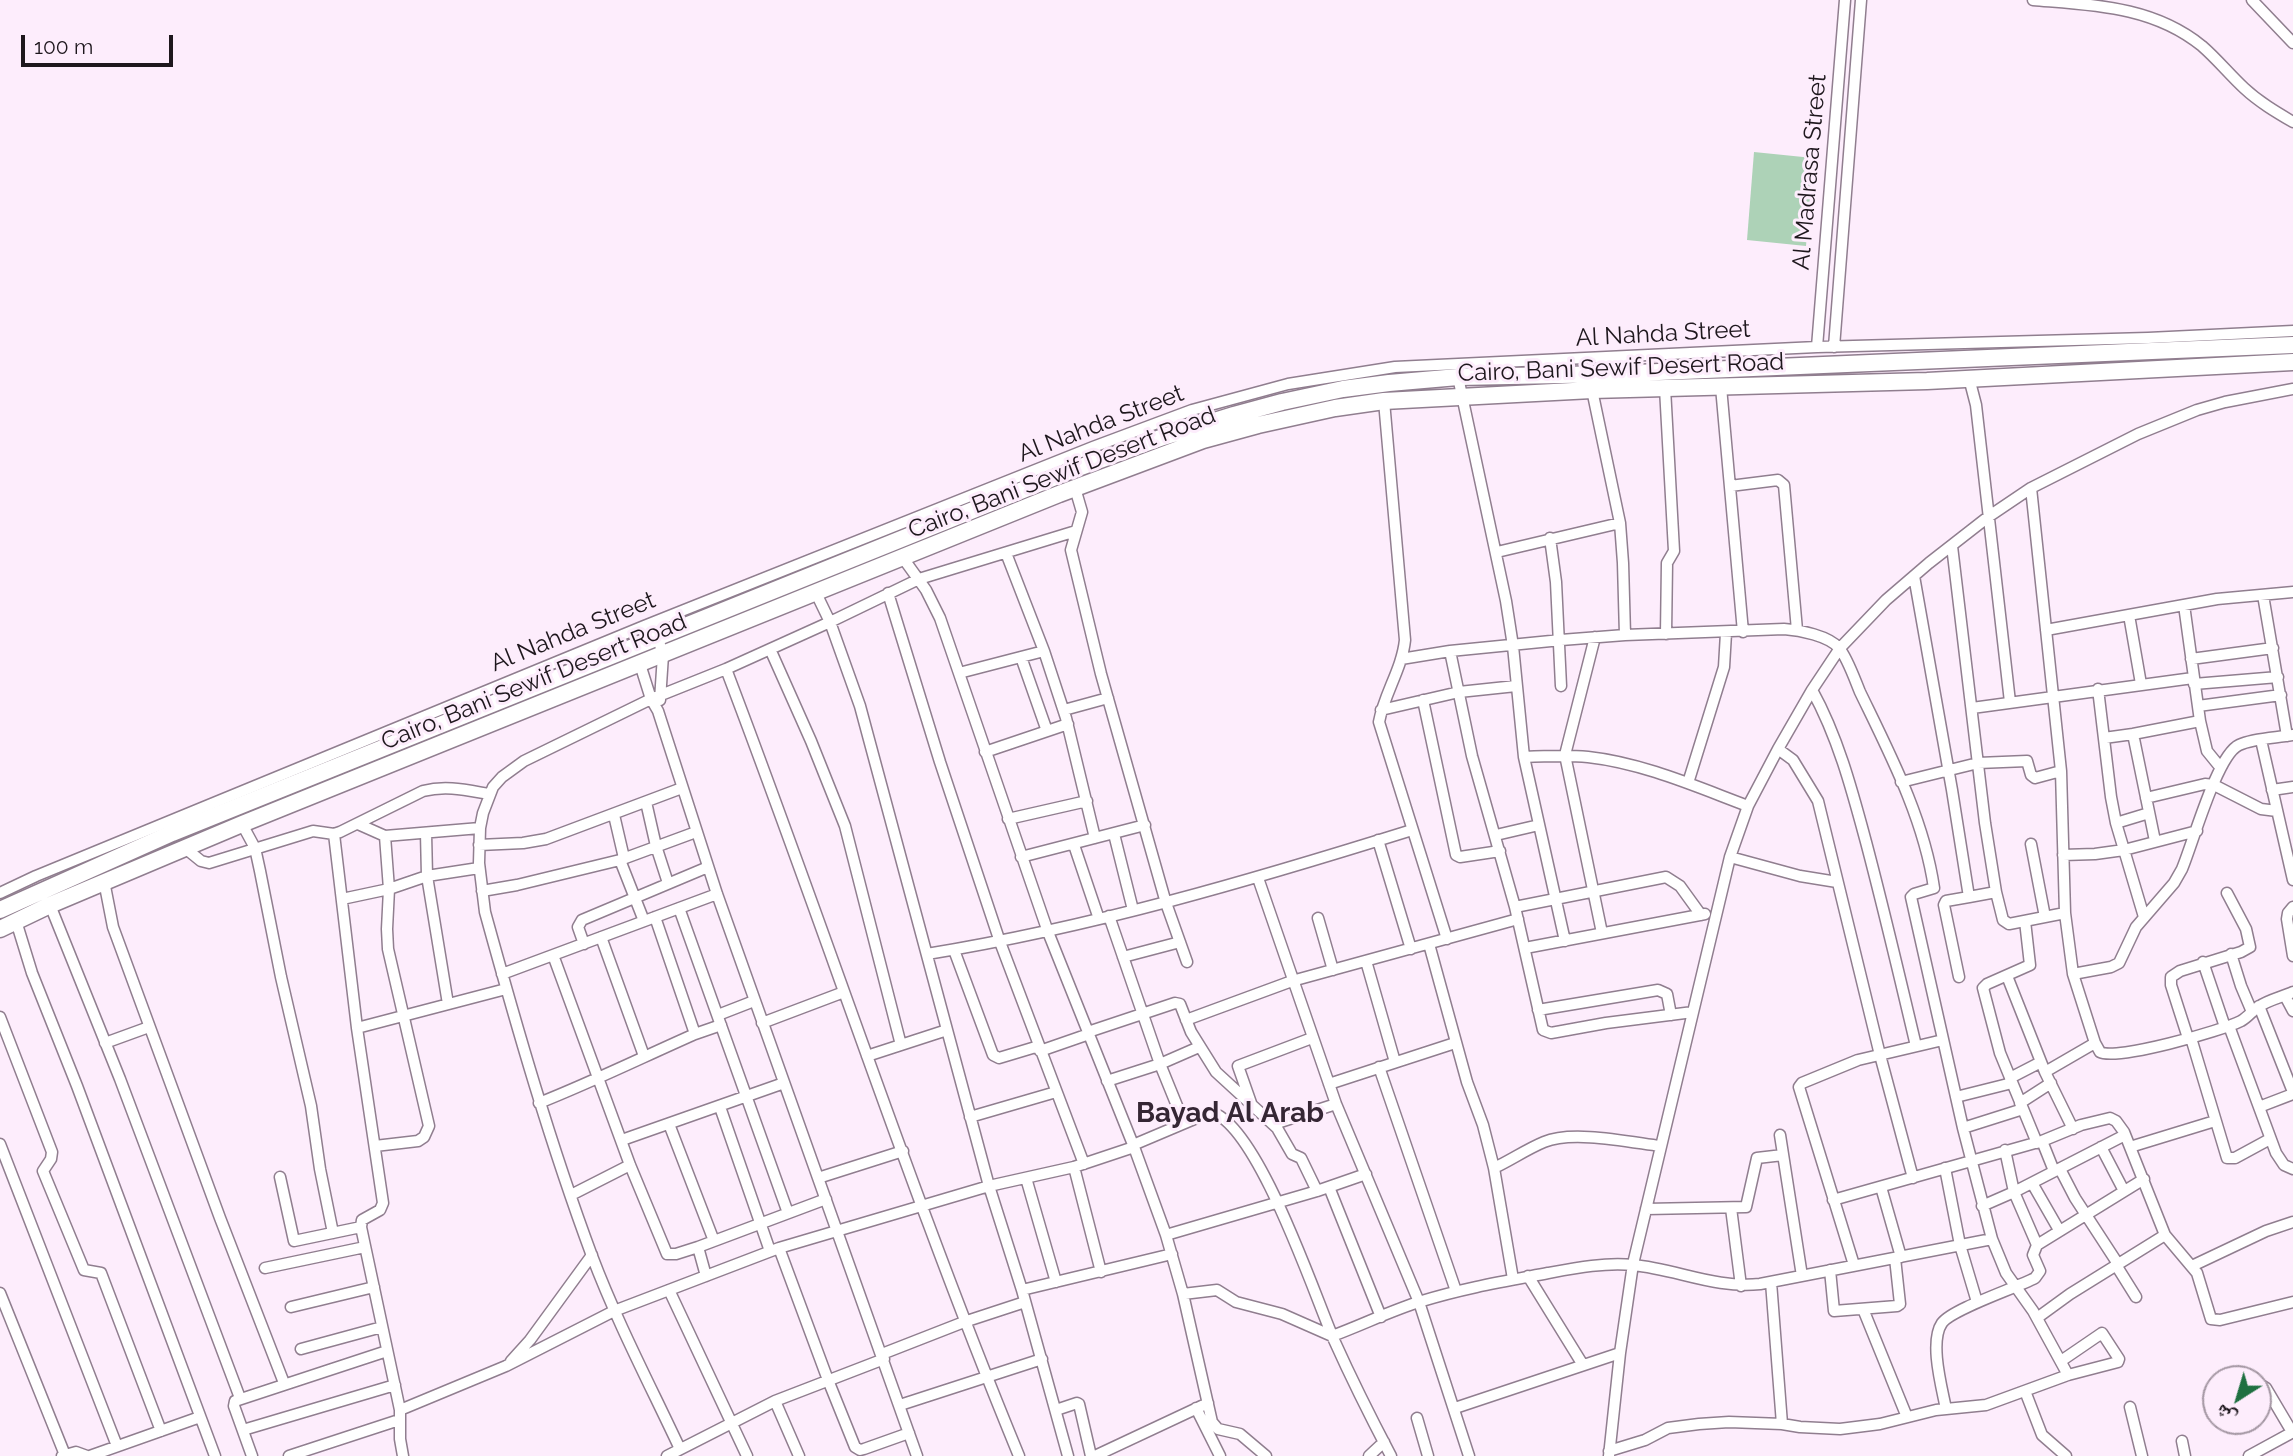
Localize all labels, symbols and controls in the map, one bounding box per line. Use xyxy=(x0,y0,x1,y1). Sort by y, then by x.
scale bar xyxy=(24,21,177,65)
text: 100 m xyxy=(34,34,93,59)
street label: Al Madrasa Street xyxy=(1787,73,1833,271)
street label: Al Nahda Street xyxy=(1575,315,1751,353)
street label: Cairo, Bani Sewif Desert Road xyxy=(1457,348,1785,388)
street label: Al Nahda Street xyxy=(1014,379,1188,469)
street label: Cairo, Bani Sewif Desert Road xyxy=(904,401,1220,545)
street label: Al Nahda Street xyxy=(486,586,660,678)
street label: Cairo, Bani Sewif Desert Road xyxy=(377,607,691,757)
district label: Bayad Al Arab xyxy=(1136,1097,1324,1131)
north arrow xyxy=(2202,1365,2272,1435)
text: ش xyxy=(2211,1400,2240,1430)

